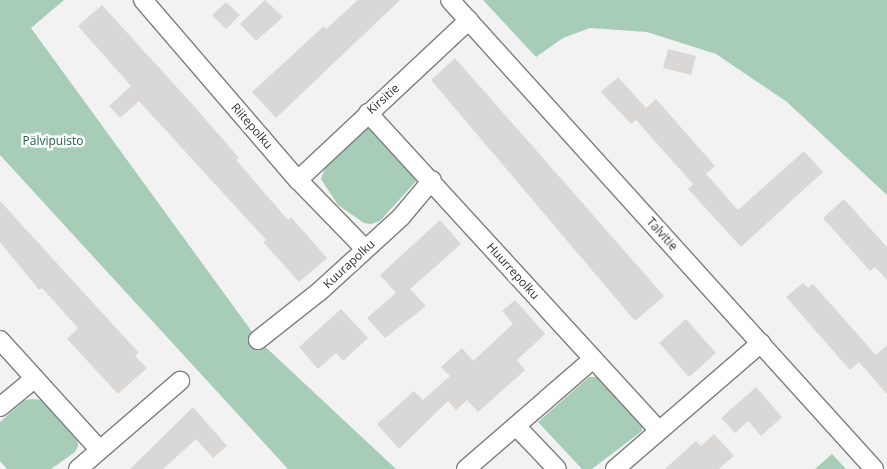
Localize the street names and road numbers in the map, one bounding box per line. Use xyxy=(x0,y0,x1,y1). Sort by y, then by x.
street label: Kirsitie xyxy=(364,81,402,117)
street label: Riitepolku xyxy=(228,100,276,152)
street label: Talvitie xyxy=(643,215,681,253)
street label: Kuurapolku xyxy=(320,237,378,291)
street label: Huurrepolku xyxy=(484,240,542,302)

